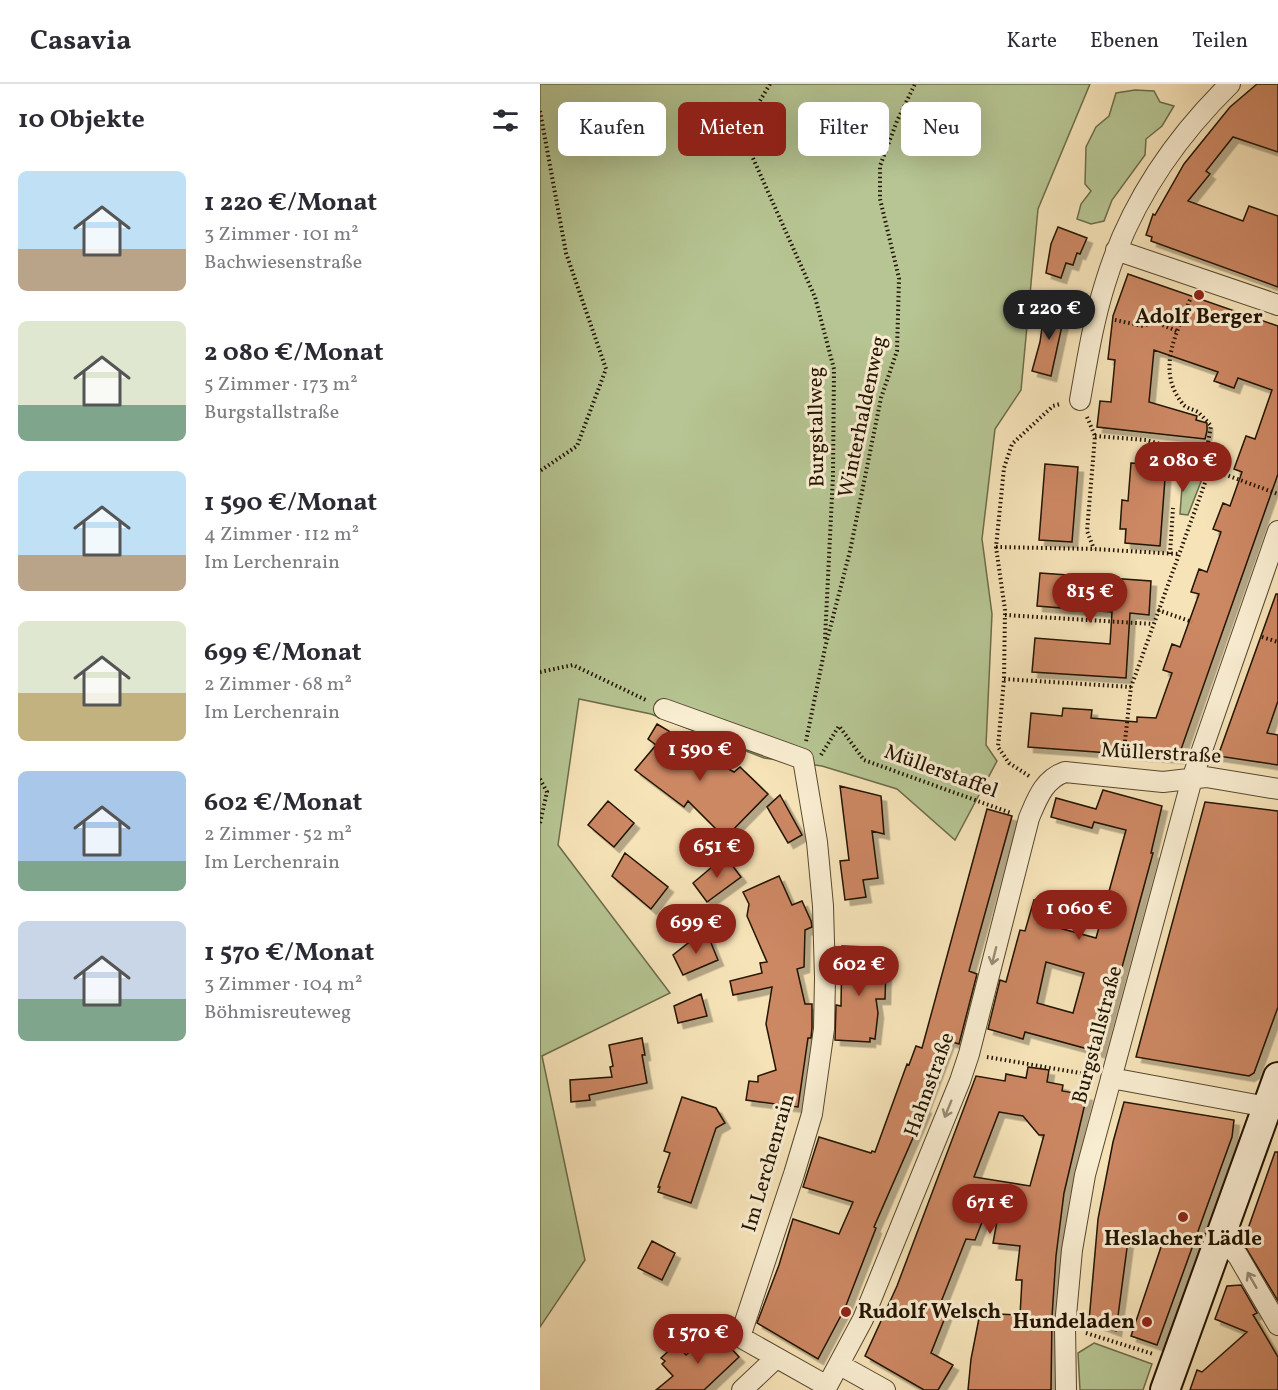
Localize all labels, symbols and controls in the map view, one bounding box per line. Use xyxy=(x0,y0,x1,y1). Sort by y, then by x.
text: Casavia xyxy=(30,22,131,61)
text: Karte xyxy=(1006,27,1057,56)
text: Ebenen xyxy=(1090,27,1159,56)
text: Teilen xyxy=(1192,27,1248,56)
text: 10 Objekte xyxy=(18,102,145,138)
chip: Kaufen xyxy=(558,102,666,156)
chip: Mieten xyxy=(678,102,786,156)
chip: Filter xyxy=(798,102,889,156)
chip: Neu xyxy=(901,102,981,156)
icon: filters xyxy=(489,104,522,137)
text: 1 220 €/Monat xyxy=(204,185,377,221)
icon: home xyxy=(66,195,138,267)
text: 3 Zimmer · 101 m² xyxy=(204,221,359,249)
text: Bachwiesenstraße xyxy=(204,249,362,277)
marker: Adolf Berger xyxy=(1192,288,1206,302)
pin: 1 220 € xyxy=(994,290,1104,341)
text: 1 220 € xyxy=(1017,295,1081,323)
place label: Adolf Berger xyxy=(1135,303,1263,332)
street label: Winterhaldenweg xyxy=(832,333,894,501)
text: 2 080 €/Monat xyxy=(204,335,383,371)
icon: home xyxy=(66,345,138,417)
street label: Burgstallweg xyxy=(801,366,833,488)
text: 5 Zimmer · 173 m² xyxy=(204,371,358,399)
text: Burgstallstraße xyxy=(204,399,339,427)
pin: 2 080 € xyxy=(1128,442,1238,493)
text: 2 080 € xyxy=(1149,447,1217,475)
text: 1 590 €/Monat xyxy=(204,485,377,521)
icon: home xyxy=(66,495,138,567)
text: 4 Zimmer · 112 m² xyxy=(204,521,359,549)
text: Im Lerchenrain xyxy=(204,549,340,577)
pin: 815 € xyxy=(1048,573,1132,624)
text: 815 € xyxy=(1066,578,1114,606)
text: 699 €/Monat xyxy=(204,635,362,671)
icon: home xyxy=(66,645,138,717)
text: 2 Zimmer · 68 m² xyxy=(204,671,352,699)
text: Im Lerchenrain xyxy=(204,699,340,727)
pin: 1 590 € xyxy=(645,731,755,782)
text: 1 590 € xyxy=(668,736,732,764)
street label: Müllerstraße xyxy=(1100,736,1222,772)
street label: Müllerstaffel xyxy=(880,738,1002,806)
text: 602 €/Monat xyxy=(204,785,362,821)
icon: home xyxy=(66,795,138,867)
text: 2 Zimmer · 52 m² xyxy=(204,821,352,849)
pin: 651 € xyxy=(675,828,759,879)
text: 651 € xyxy=(693,833,741,861)
text: Im Lerchenrain xyxy=(204,849,340,877)
pin: 1 060 € xyxy=(1024,890,1134,941)
text: 1 060 € xyxy=(1046,895,1112,923)
pin: 699 € xyxy=(654,904,738,955)
text: 699 € xyxy=(670,909,722,937)
text: 1 570 €/Monat xyxy=(204,935,374,971)
icon: home xyxy=(66,945,138,1017)
pin: 602 € xyxy=(817,946,901,997)
one-way arrow xyxy=(987,946,999,965)
text: 602 € xyxy=(833,951,885,979)
street label: Burgstallstraße xyxy=(1066,963,1130,1107)
text: 3 Zimmer · 104 m² xyxy=(204,971,362,999)
text: Böhmisreuteweg xyxy=(204,999,351,1027)
street label: Hahnstraße xyxy=(898,1029,962,1141)
street label: Im Lerchenrain xyxy=(735,1090,803,1236)
one-way arrow xyxy=(942,1099,953,1117)
pin: 671 € xyxy=(948,1184,1032,1235)
text: 671 € xyxy=(966,1189,1014,1217)
marker: Heslacher Lädle xyxy=(1176,1210,1190,1224)
place label: Heslacher Lädle xyxy=(1104,1225,1262,1254)
one-way arrow xyxy=(1246,1272,1258,1289)
place label: Rudolf Welsch xyxy=(858,1298,1001,1327)
marker: Rudolf Welsch xyxy=(839,1305,853,1319)
place label: Hundeladen xyxy=(1013,1308,1135,1337)
pin: 1 570 € xyxy=(643,1314,753,1365)
marker: Hundeladen xyxy=(1140,1315,1154,1329)
text: 1 570 € xyxy=(667,1319,729,1347)

